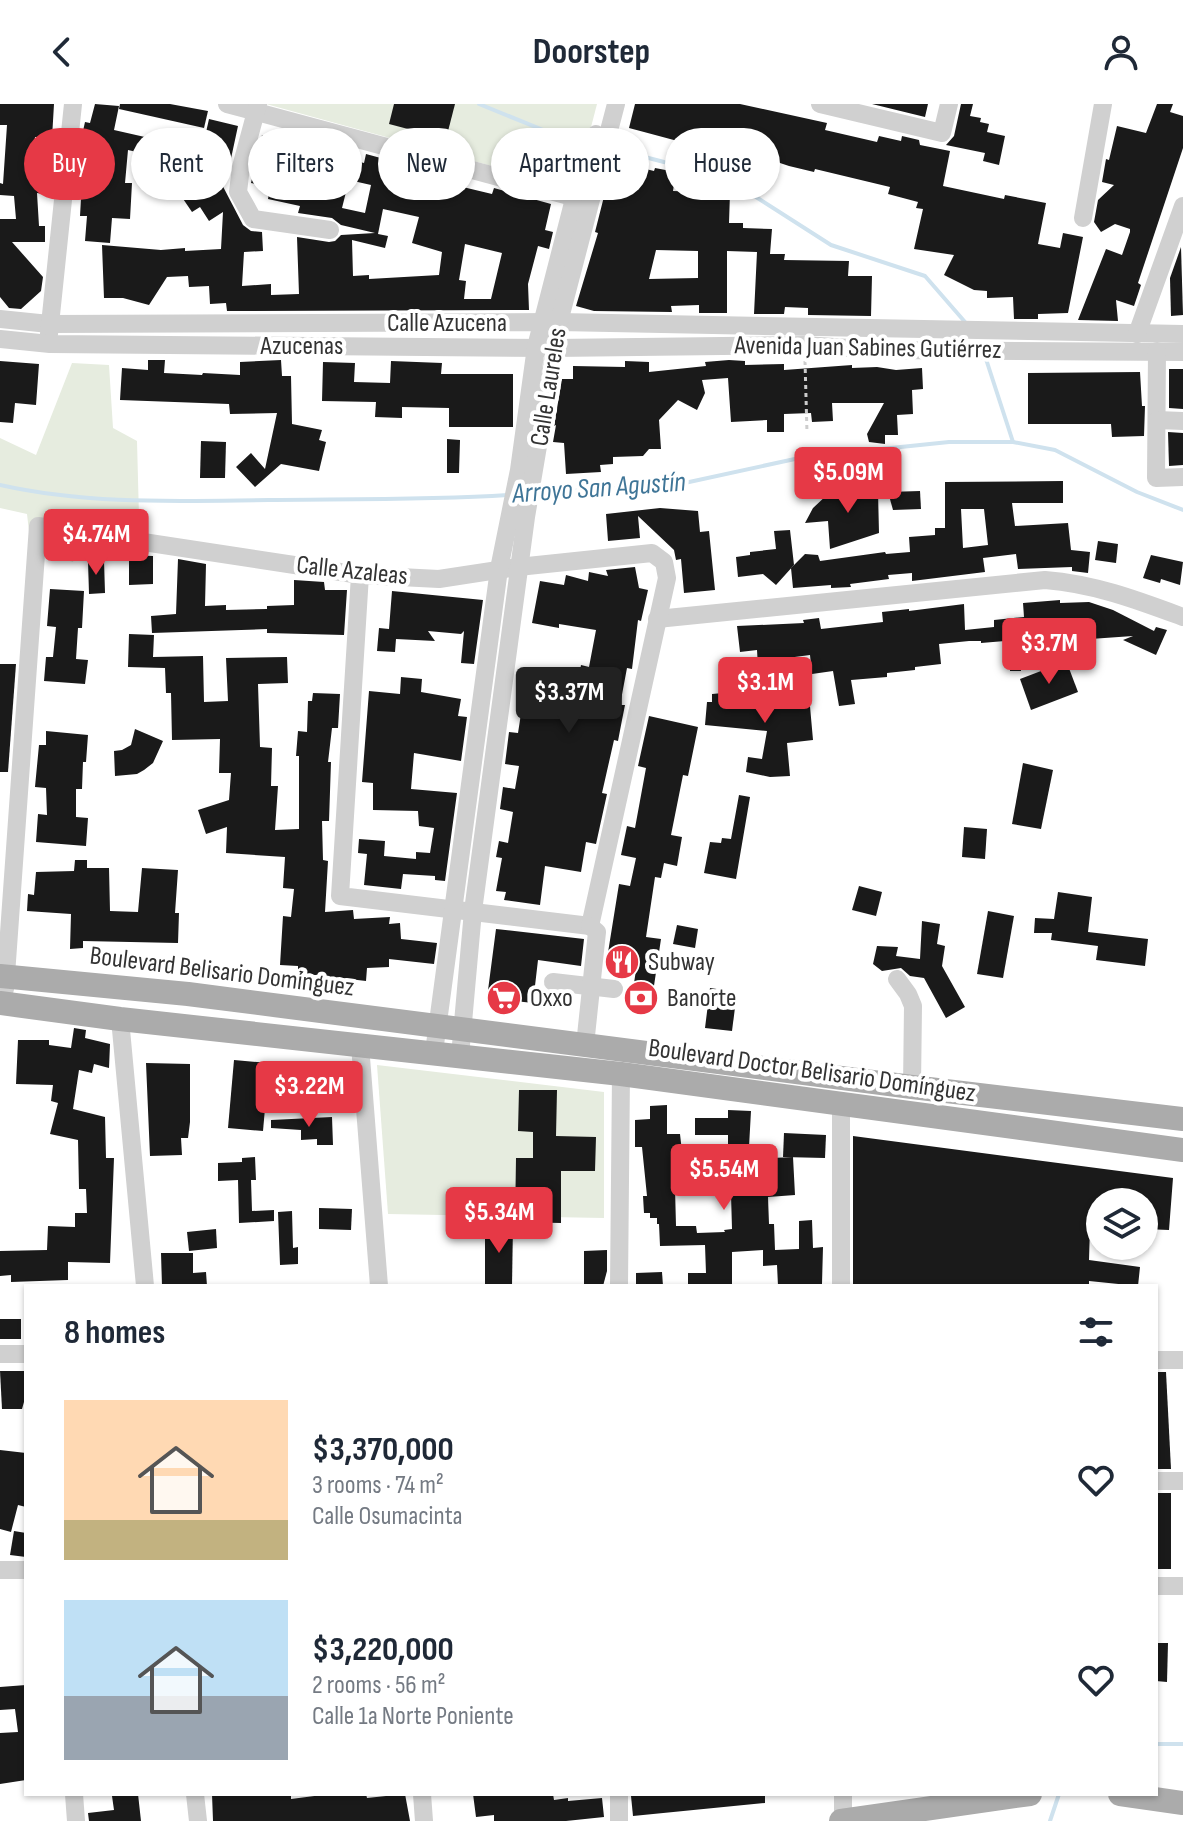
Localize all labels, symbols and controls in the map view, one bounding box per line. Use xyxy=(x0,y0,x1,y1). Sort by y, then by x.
icon: back xyxy=(40,30,84,74)
icon: person xyxy=(1099,30,1143,74)
text: Doorstep xyxy=(533,31,650,74)
chip: Buy xyxy=(24,128,115,200)
chip: Rent xyxy=(131,128,232,200)
chip: Filters xyxy=(248,128,362,200)
chip: New xyxy=(378,128,475,200)
chip: Apartment xyxy=(491,128,649,200)
chip: House xyxy=(665,128,780,200)
street label: Calle Azucena xyxy=(387,308,507,339)
street label: Calle Laureles xyxy=(524,326,574,448)
street label: Avenida Juan Sabines Gutiérrez xyxy=(733,330,1002,366)
street label: Azucenas xyxy=(260,331,343,362)
pin: $5.09M xyxy=(783,447,913,515)
text: $5.09M xyxy=(812,457,884,488)
water label: Arroyo San Agustín xyxy=(510,465,687,511)
pin: $4.74M xyxy=(31,509,161,577)
text: $4.74M xyxy=(62,519,130,550)
street label: Calle Azaleas xyxy=(295,550,409,592)
pin: $3.7M xyxy=(993,618,1105,686)
text: $3.7M xyxy=(1020,628,1078,659)
pin: $3.1M xyxy=(709,657,821,725)
pin: $3.37M xyxy=(504,667,634,735)
text: $3.1M xyxy=(736,667,794,698)
text: $3.37M xyxy=(534,677,604,708)
street label: Boulevard Belisario Domínguez xyxy=(88,940,356,1004)
restaurant icon: Subway xyxy=(603,943,641,981)
place label: Subway xyxy=(648,947,715,978)
supermarket icon: Oxxo xyxy=(485,979,523,1017)
bank icon: Banorte xyxy=(622,979,660,1017)
place label: Oxxo xyxy=(530,983,573,1014)
place label: Banorte xyxy=(667,983,737,1014)
street label: Boulevard Doctor Belisario Domínguez xyxy=(646,1033,978,1109)
pin: $3.22M xyxy=(244,1061,374,1129)
text: $3.22M xyxy=(274,1071,344,1102)
pin: $5.54M xyxy=(659,1144,789,1212)
text: $5.54M xyxy=(689,1154,759,1185)
pin: $5.34M xyxy=(434,1187,564,1255)
map controls xyxy=(1086,1188,1158,1260)
button: layers xyxy=(1086,1188,1158,1260)
text: $5.34M xyxy=(464,1197,534,1228)
icon: filters xyxy=(1074,1310,1118,1354)
text: 8 homes xyxy=(64,1312,165,1353)
text: $3,370,000 xyxy=(312,1429,454,1470)
icon: home xyxy=(128,1432,224,1528)
icon: heart xyxy=(1074,1458,1118,1502)
text: 3 rooms · 74 m² xyxy=(312,1470,444,1501)
text: Calle Osumacinta xyxy=(312,1501,463,1532)
text: $3,220,000 xyxy=(312,1629,454,1670)
icon: home xyxy=(128,1632,224,1728)
icon: heart xyxy=(1074,1658,1118,1702)
text: 2 rooms · 56 m² xyxy=(312,1670,446,1701)
text: Calle 1a Norte Poniente xyxy=(312,1701,514,1732)

